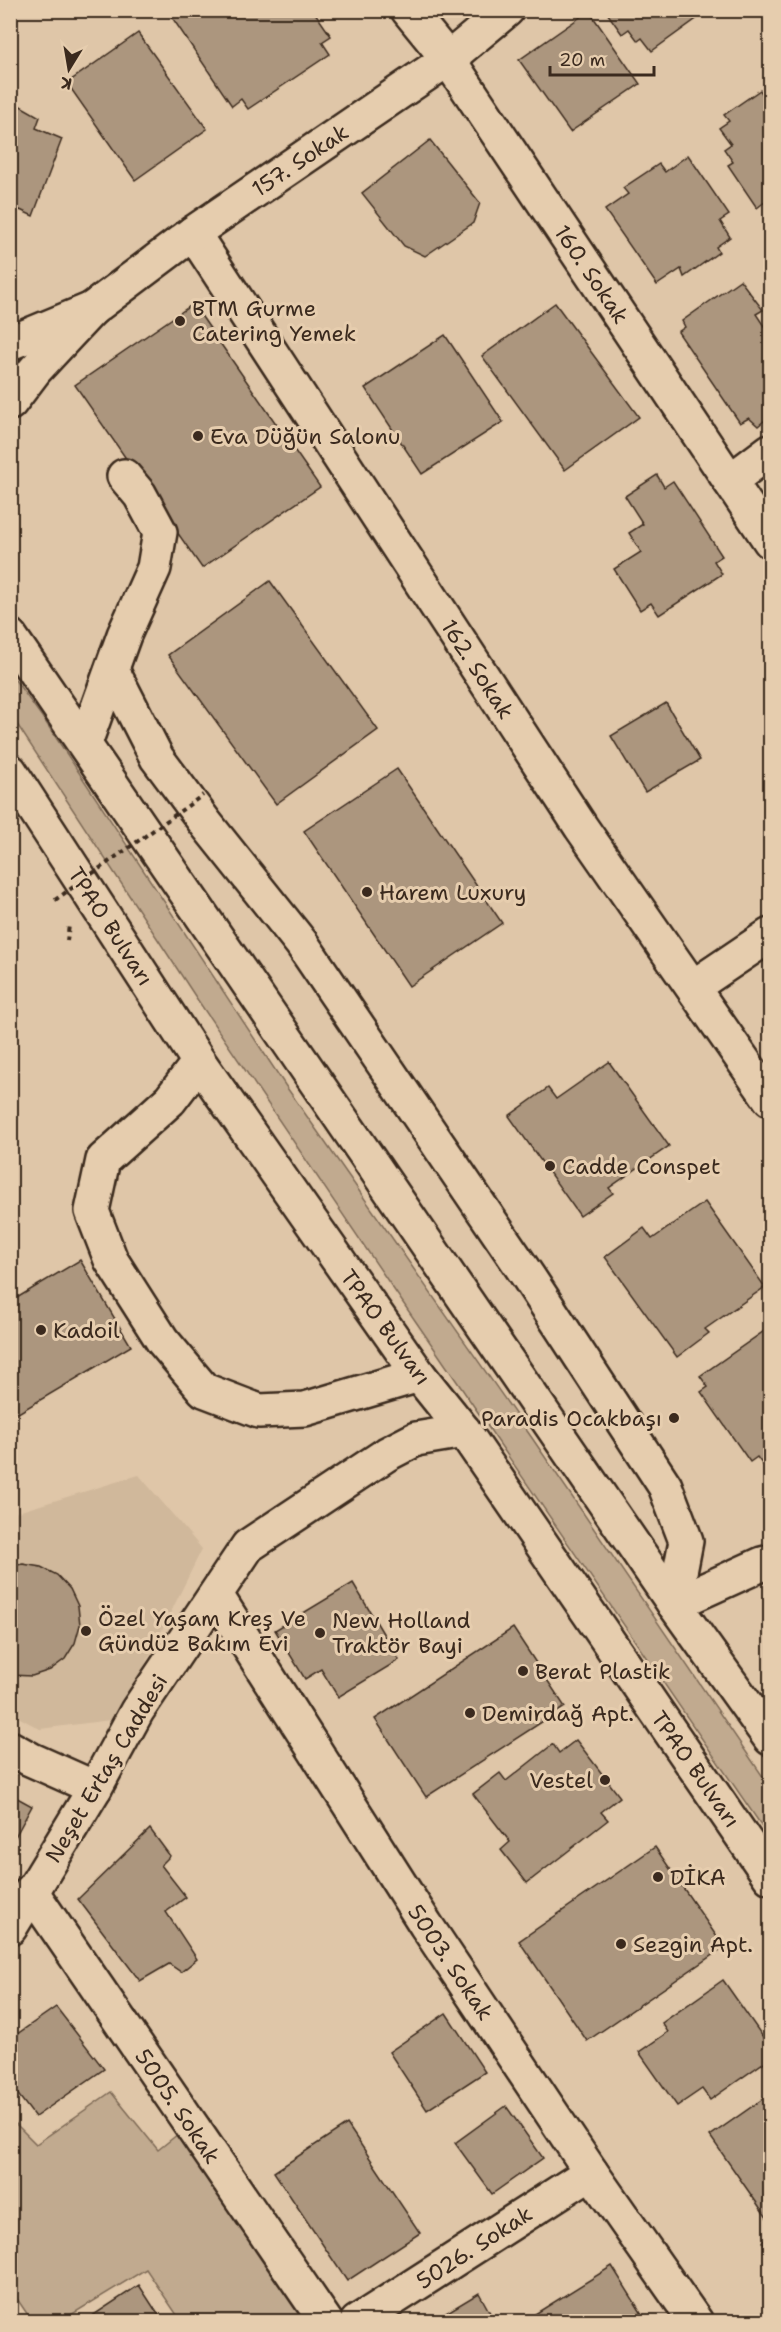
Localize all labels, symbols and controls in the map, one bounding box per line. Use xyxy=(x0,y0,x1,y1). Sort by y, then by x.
north arrow xyxy=(39,39,99,99)
scale bar xyxy=(550,39,654,77)
text: 20 m xyxy=(559,48,605,72)
text: K xyxy=(59,72,74,95)
street label: 157. Sokak xyxy=(246,117,354,203)
street label: 160. Sokak xyxy=(548,219,635,329)
place label: BTM Gurme Catering Yemek xyxy=(192,294,356,348)
marker: BTM Gurme Catering Yemek xyxy=(173,314,187,328)
place label: Eva Düğün Salonu xyxy=(210,422,400,451)
marker: Eva Düğün Salonu xyxy=(191,429,205,443)
street label: 162. Sokak xyxy=(435,614,521,725)
street label: TPAO Bulvarı xyxy=(61,861,160,991)
place label: Harem Luxury xyxy=(379,878,527,907)
marker: Harem Luxury xyxy=(360,885,374,899)
place label: Cadde Conspet xyxy=(562,1152,721,1181)
marker: Cadde Conspet xyxy=(543,1159,557,1173)
street label: TPAO Bulvarı xyxy=(334,1264,437,1391)
place label: Kadoil xyxy=(53,1316,120,1345)
marker: Kadoil xyxy=(34,1323,48,1337)
place label: Paradis Ocakbaşı xyxy=(481,1404,662,1433)
marker: Paradis Ocakbaşı xyxy=(667,1411,681,1425)
place label: Özel Yaşam Kreş Ve Gündüz Bakım Evi xyxy=(98,1604,306,1658)
place label: New Holland Traktör Bayi xyxy=(332,1606,471,1660)
marker: Özel Yaşam Kreş Ve Gündüz Bakım Evi xyxy=(79,1624,93,1638)
marker: New Holland Traktör Bayi xyxy=(313,1626,327,1640)
place label: Berat Plastik xyxy=(535,1657,671,1686)
marker: Berat Plastik xyxy=(516,1664,530,1678)
street label: Neşet Ertaş Caddesi xyxy=(39,1668,174,1868)
place label: Demirdağ Apt. xyxy=(482,1699,634,1728)
street label: TPAO Bulvarı xyxy=(645,1705,747,1833)
marker: Demirdağ Apt. xyxy=(463,1706,477,1720)
place label: Vestel xyxy=(529,1766,593,1795)
marker: Vestel xyxy=(598,1773,612,1787)
place label: DİKA xyxy=(670,1863,726,1892)
marker: DİKA xyxy=(651,1870,665,1884)
street label: 5003. Sokak xyxy=(401,1899,500,2026)
place label: Sezgin Apt. xyxy=(633,1930,753,1959)
marker: Sezgin Apt. xyxy=(614,1937,628,1951)
street label: 5005. Sokak xyxy=(128,2043,227,2169)
street label: 5026. Sokak xyxy=(411,2199,538,2296)

